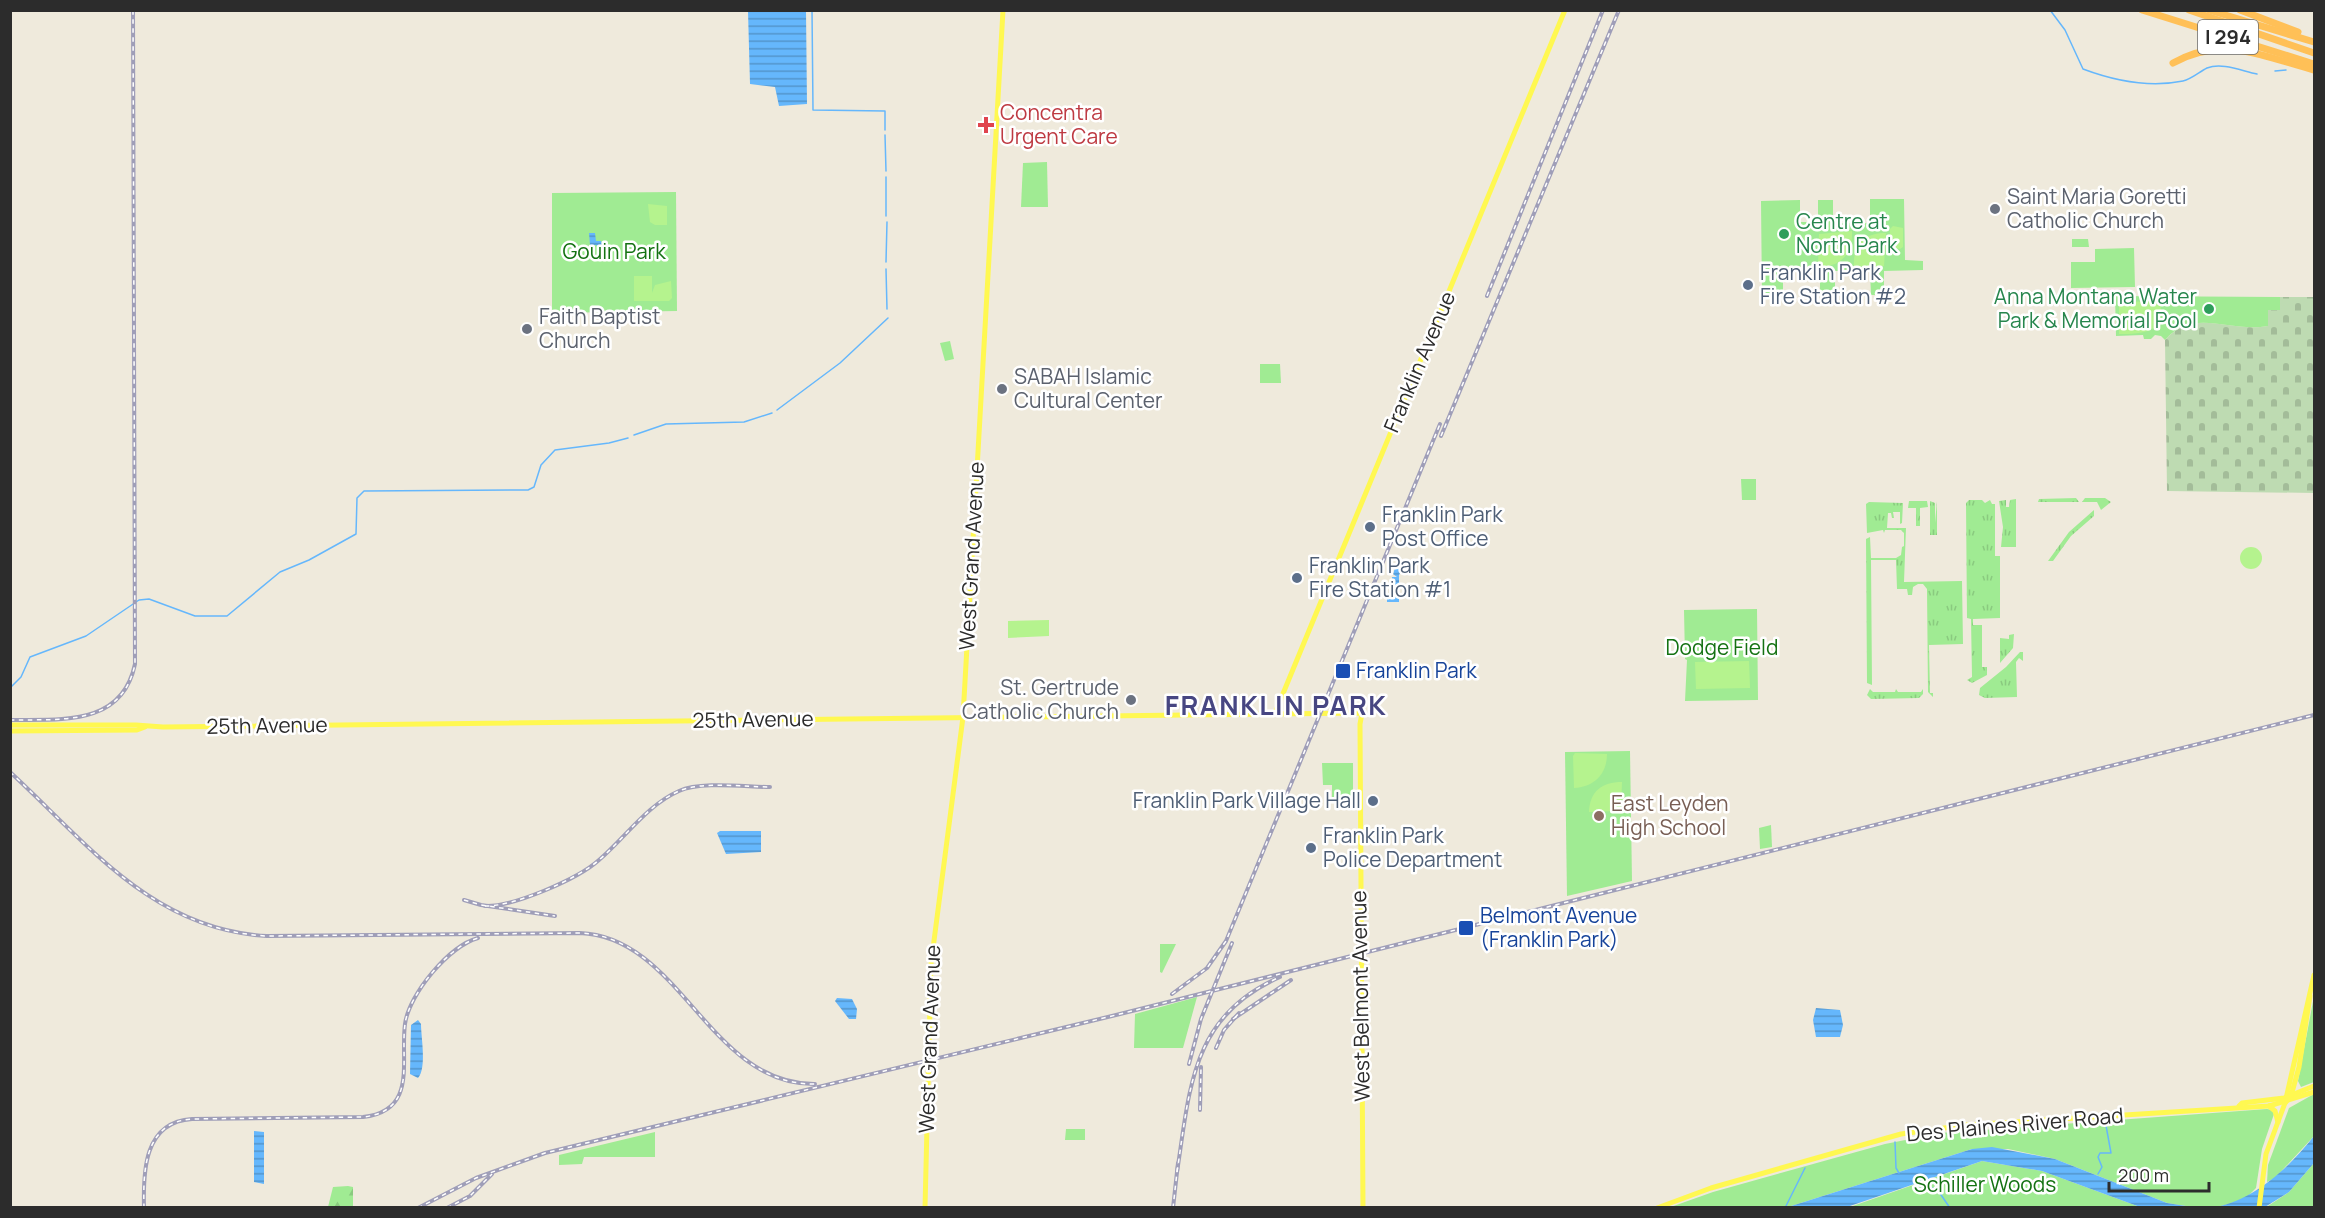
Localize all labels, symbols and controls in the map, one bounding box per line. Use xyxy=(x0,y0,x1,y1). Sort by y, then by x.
road number: I 294 xyxy=(2198,20,2258,54)
place label: Concentra Urgent Care xyxy=(1000,98,1118,150)
marker: Concentra Urgent Care xyxy=(977,116,995,134)
place label: Saint Maria Goretti Catholic Church xyxy=(2007,182,2187,234)
marker: Saint Maria Goretti Catholic Church xyxy=(1988,202,2002,216)
place label: Centre at North Park xyxy=(1796,207,1898,259)
marker: Centre at North Park xyxy=(1777,227,1791,241)
park label: Gouin Park xyxy=(562,237,666,265)
place label: Franklin Park Fire Station #2 xyxy=(1760,258,1906,310)
marker: Franklin Park Fire Station #2 xyxy=(1741,278,1755,292)
place label: Anna Montana Water Park & Memorial Pool xyxy=(1994,282,2197,334)
street label: Franklin Avenue xyxy=(1377,287,1461,436)
place label: Faith Baptist Church xyxy=(539,302,661,354)
marker: Anna Montana Water Park & Memorial Pool xyxy=(2202,302,2216,316)
marker: Faith Baptist Church xyxy=(520,322,534,336)
place label: SABAH Islamic Cultural Center xyxy=(1014,362,1163,414)
marker: SABAH Islamic Cultural Center xyxy=(995,382,1009,396)
street label: West Grand Avenue xyxy=(952,461,990,651)
place label: Franklin Park Post Office xyxy=(1382,500,1503,552)
marker: Franklin Park Post Office xyxy=(1363,520,1377,534)
place label: Franklin Park Fire Station #1 xyxy=(1309,551,1451,603)
marker: Franklin Park Fire Station #1 xyxy=(1290,571,1304,585)
park label: Dodge Field xyxy=(1666,633,1778,661)
place label: Franklin Park xyxy=(1356,656,1477,684)
marker: Franklin Park xyxy=(1334,662,1352,680)
place label: St. Gertrude Catholic Church xyxy=(962,673,1119,725)
district label: FRANKLIN PARK xyxy=(1165,686,1387,723)
marker: St. Gertrude Catholic Church xyxy=(1124,693,1138,707)
street label: 25th Avenue xyxy=(692,704,814,734)
street label: 25th Avenue xyxy=(206,710,328,740)
place label: Franklin Park Village Hall xyxy=(1133,786,1361,814)
place label: East Leyden High School xyxy=(1611,789,1729,841)
marker: Franklin Park Village Hall xyxy=(1366,794,1380,808)
marker: East Leyden High School xyxy=(1592,809,1606,823)
place label: Franklin Park Police Department xyxy=(1323,821,1502,873)
marker: Franklin Park Police Department xyxy=(1304,841,1318,855)
street label: West Belmont Avenue xyxy=(1344,890,1376,1102)
place label: Belmont Avenue (Franklin Park) xyxy=(1480,901,1637,953)
marker: Belmont Avenue (Franklin Park) xyxy=(1457,919,1475,937)
street label: West Grand Avenue xyxy=(912,944,946,1134)
street label: Des Plaines River Road xyxy=(1905,1101,2125,1147)
scale bar xyxy=(2109,1155,2210,1193)
text: 200 m xyxy=(2118,1163,2169,1187)
park label: Schiller Woods xyxy=(1914,1170,2056,1198)

